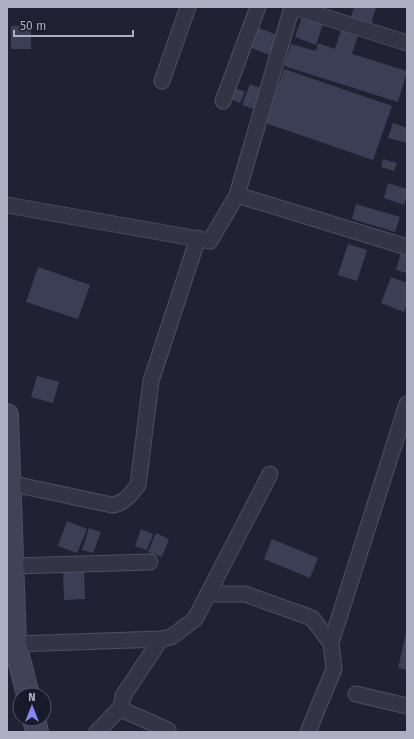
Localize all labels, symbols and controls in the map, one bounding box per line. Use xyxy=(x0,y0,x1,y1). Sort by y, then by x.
scale bar xyxy=(14,12,133,38)
text: 50 m xyxy=(20,19,46,33)
north arrow xyxy=(12,687,52,727)
text: N xyxy=(28,691,36,704)

